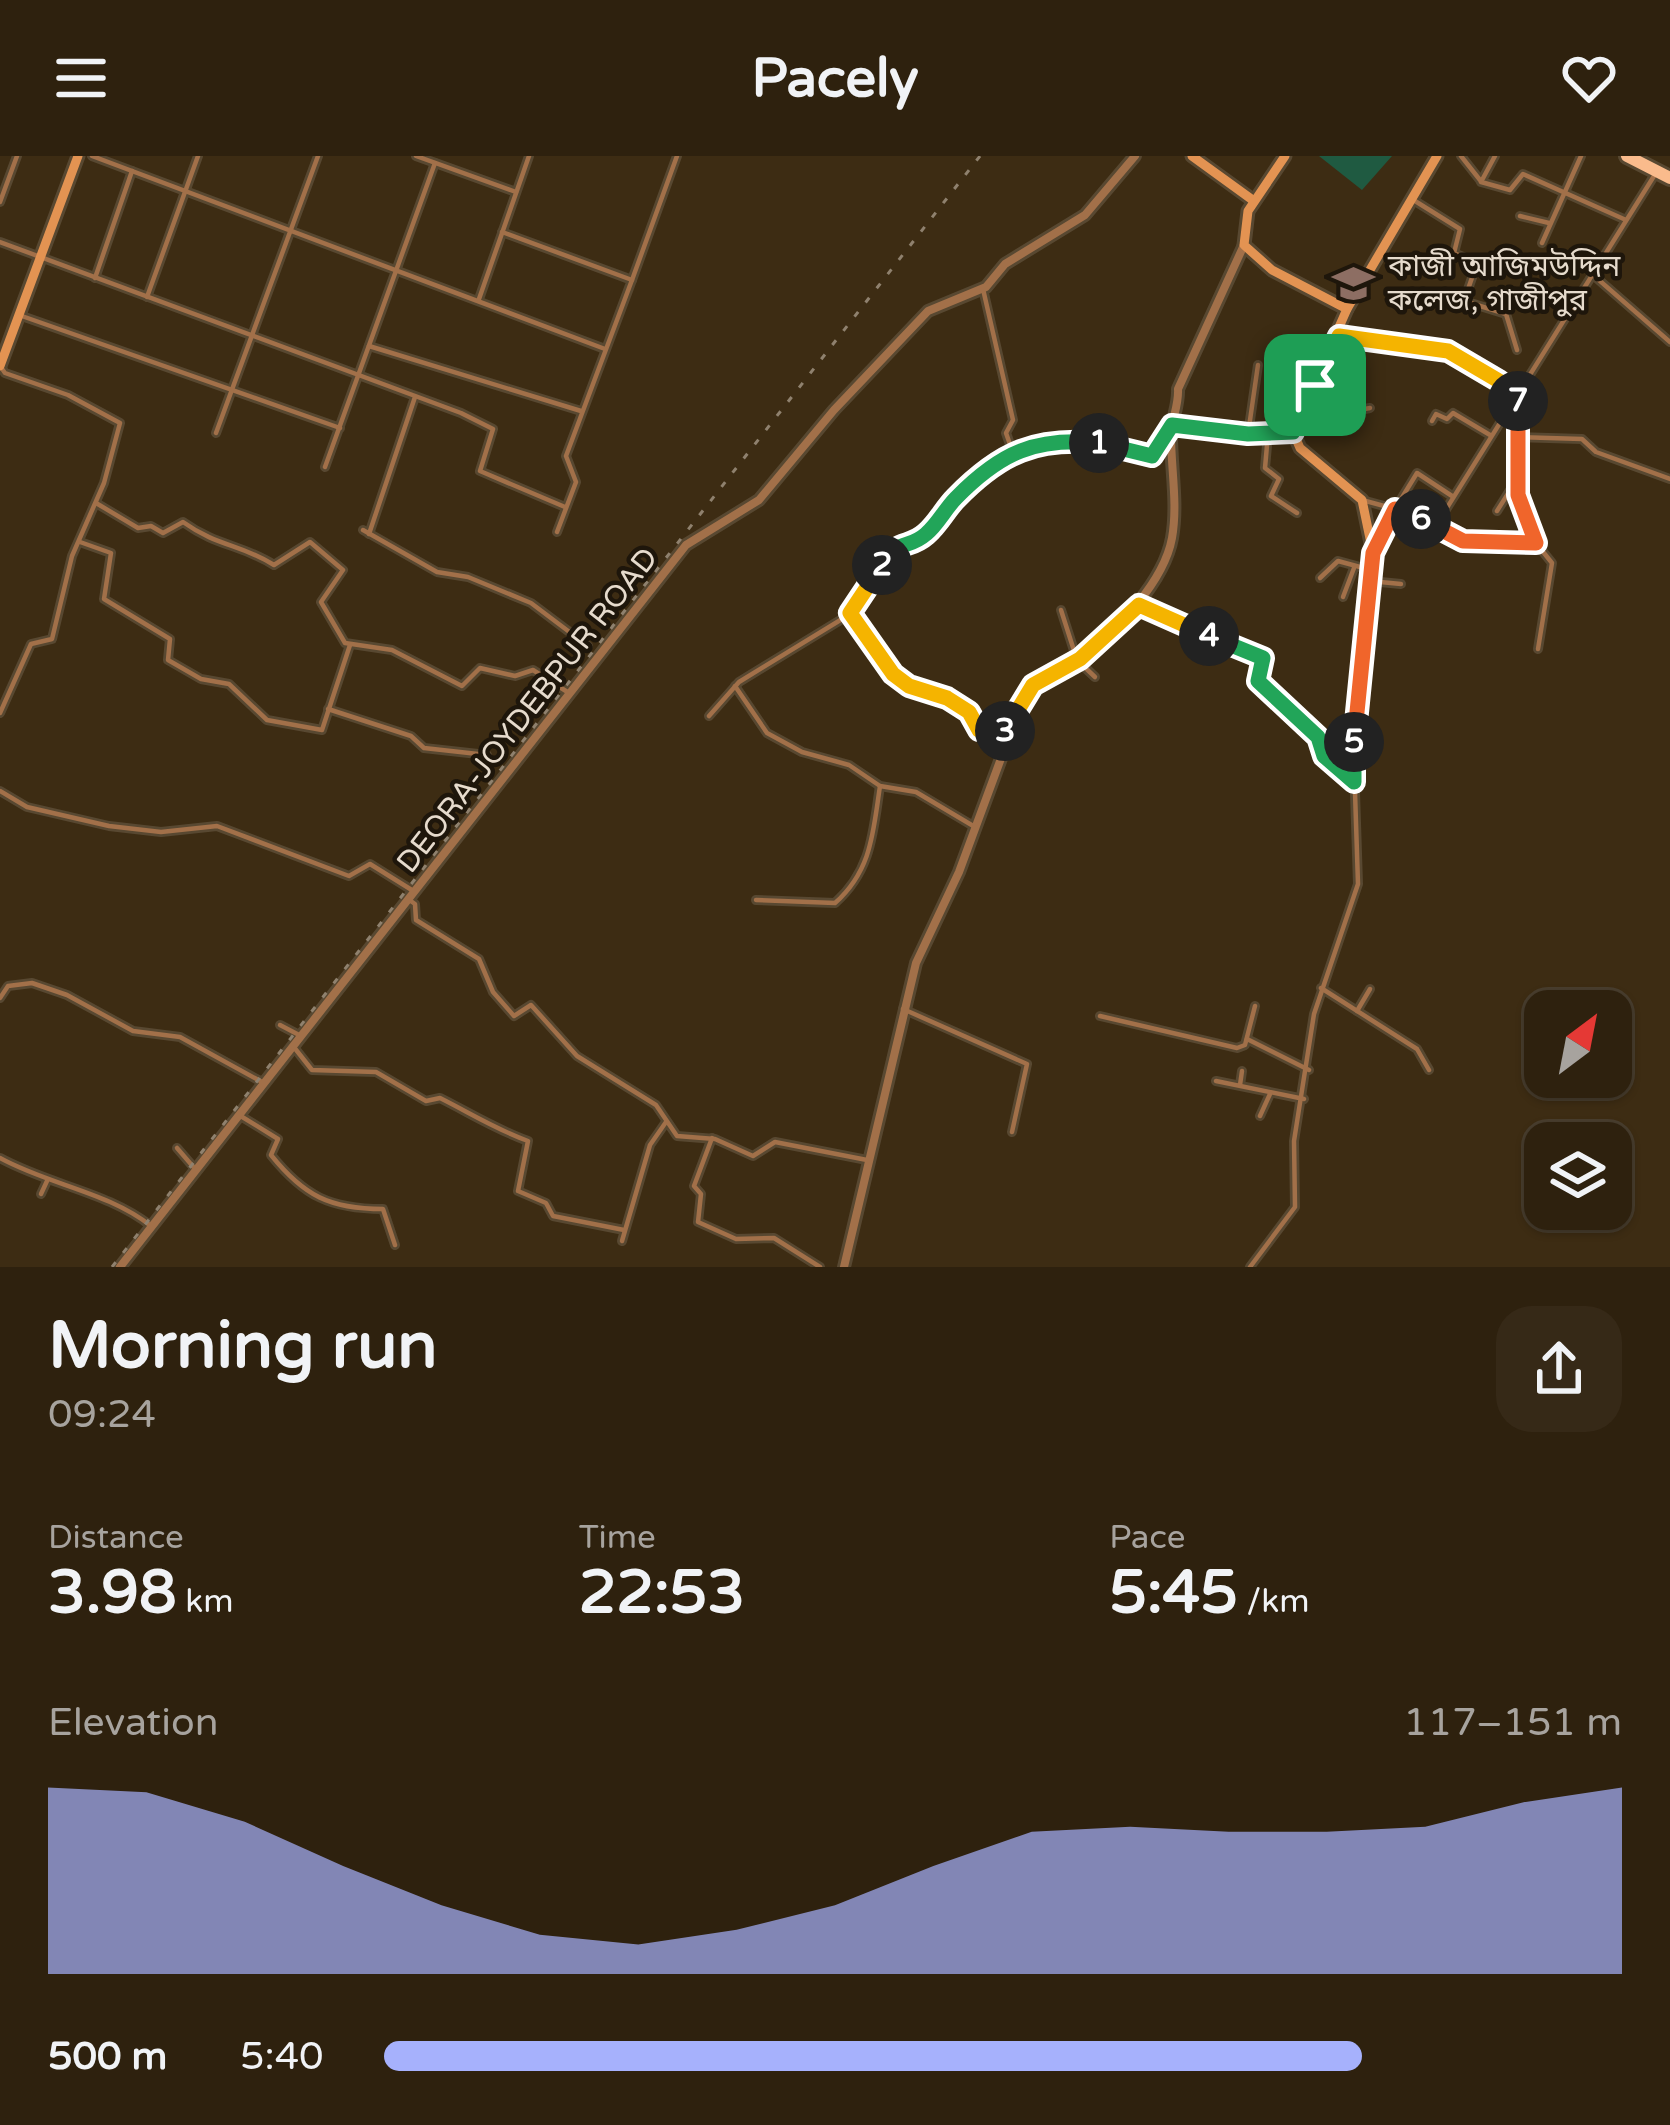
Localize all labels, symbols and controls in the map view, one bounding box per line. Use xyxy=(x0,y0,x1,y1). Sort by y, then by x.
icon: menu xyxy=(48,45,114,111)
icon: heart xyxy=(1556,45,1622,111)
text: Pacely xyxy=(752,46,918,111)
place label: কাজী আজিমউদ্দিন কলেজ, গাজীপুর xyxy=(1387,248,1621,319)
school or university icon: কাজী আজিমউদ্দিন কলেজ, গাজীপুর xyxy=(1331,260,1377,306)
pin xyxy=(1264,334,1366,436)
icon: arrive xyxy=(1282,352,1348,418)
pin: 7 xyxy=(1488,371,1548,431)
text: 7 xyxy=(1508,381,1528,420)
pin: 1 xyxy=(1069,413,1129,473)
text: 1 xyxy=(1089,423,1109,462)
pin: 6 xyxy=(1391,489,1451,549)
text: 6 xyxy=(1411,499,1431,538)
pin: 2 xyxy=(852,535,912,595)
street label: DEORA-JOYDEBPUR ROAD xyxy=(389,540,666,880)
text: 2 xyxy=(872,545,892,584)
pin: 4 xyxy=(1179,606,1239,666)
text: 4 xyxy=(1199,616,1219,655)
pin: 3 xyxy=(975,701,1035,761)
text: 3 xyxy=(995,711,1015,750)
pin: 5 xyxy=(1324,712,1384,772)
text: 5 xyxy=(1344,722,1364,761)
north arrow xyxy=(1524,990,1632,1098)
map controls xyxy=(1524,990,1632,1230)
button: layers xyxy=(1524,1122,1632,1230)
text: Morning run xyxy=(48,1306,438,1386)
button: share xyxy=(1496,1306,1622,1432)
text: 09:24 xyxy=(48,1391,156,1438)
text: Distance xyxy=(48,1518,184,1557)
text: Time xyxy=(579,1518,656,1557)
text: Pace xyxy=(1109,1518,1185,1557)
text: 3.98 xyxy=(48,1557,177,1629)
text: 22:53 xyxy=(579,1557,745,1629)
text: 5:45 xyxy=(1109,1557,1238,1629)
text: km xyxy=(177,1582,234,1621)
text: /km xyxy=(1238,1582,1309,1621)
text: Elevation xyxy=(48,1699,218,1746)
text: 117–151 m xyxy=(1403,1699,1622,1746)
text: 500 m xyxy=(48,2033,167,2080)
text: 5:40 xyxy=(240,2033,324,2080)

